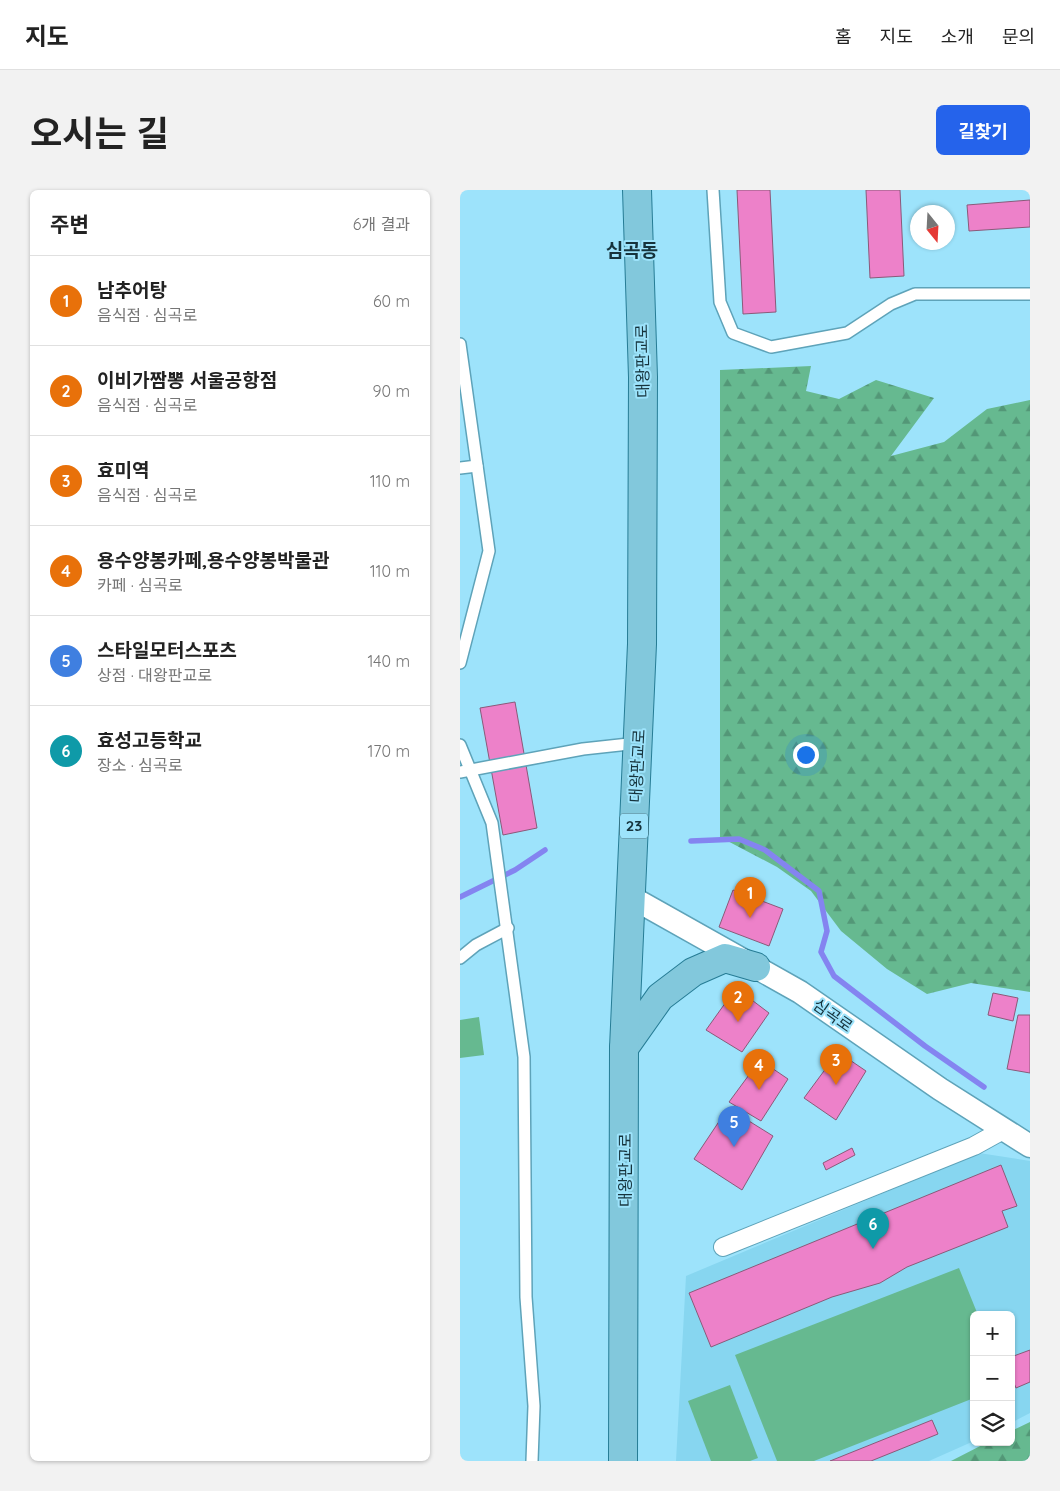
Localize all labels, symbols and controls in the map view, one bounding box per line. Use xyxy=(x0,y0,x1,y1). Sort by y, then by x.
text: 지도 xyxy=(25,21,69,51)
text: 홈 xyxy=(835,25,852,48)
text: 지도 xyxy=(880,25,913,48)
text: 소개 xyxy=(941,25,974,48)
text: 문의 xyxy=(1002,25,1035,48)
button: 길찾기 xyxy=(936,105,1030,155)
text: 오시는 길 xyxy=(30,111,169,155)
north arrow xyxy=(910,205,955,250)
text: 주변 xyxy=(50,211,89,237)
text: 6개 결과 xyxy=(353,214,410,234)
district label: 심곡동 xyxy=(606,238,658,262)
text: 남추어탕 xyxy=(97,278,167,302)
text: 1 xyxy=(63,291,69,311)
text: 60 m xyxy=(373,291,410,311)
text: 음식점 · 심곡로 xyxy=(97,305,197,325)
street label: 대왕판교로 xyxy=(631,324,653,398)
text: 이비가짬뽕 서울공항점 xyxy=(97,368,277,392)
text: 2 xyxy=(61,381,71,401)
text: 90 m xyxy=(373,381,410,401)
text: 음식점 · 심곡로 xyxy=(97,395,197,415)
text: 효미역 xyxy=(97,458,149,482)
text: 3 xyxy=(62,471,70,491)
text: 110 m xyxy=(370,471,410,491)
text: 음식점 · 심곡로 xyxy=(97,485,197,505)
text: 용수양봉카페,용수양봉박물관 xyxy=(97,548,329,572)
text: 4 xyxy=(61,561,71,581)
text: 110 m xyxy=(370,561,410,581)
text: 카페 · 심곡로 xyxy=(97,575,182,595)
text: 스타일모터스포츠 xyxy=(97,638,237,662)
text: 5 xyxy=(61,651,71,671)
text: 140 m xyxy=(367,651,410,671)
text: 상점 · 대왕판교로 xyxy=(97,665,212,685)
text: 효성고등학교 xyxy=(97,728,202,752)
street label: 대왕판교로 xyxy=(625,728,649,803)
text: 6 xyxy=(62,741,70,761)
text: 170 m xyxy=(367,741,410,761)
your location xyxy=(793,742,819,768)
text: 장소 · 심곡로 xyxy=(97,755,182,775)
road number: 23 xyxy=(620,814,648,838)
pin: 1 xyxy=(734,877,766,918)
pin: 2 xyxy=(722,981,754,1022)
street label: 심곡로 xyxy=(809,994,857,1036)
pin: 3 xyxy=(820,1044,852,1085)
pin: 4 xyxy=(743,1049,775,1090)
pin: 5 xyxy=(718,1106,750,1147)
street label: 대왕판교로 xyxy=(615,1133,635,1207)
pin: 6 xyxy=(857,1208,889,1249)
map controls xyxy=(970,1311,1015,1446)
button: + xyxy=(970,1311,1015,1356)
button: − xyxy=(970,1356,1015,1401)
button: layers xyxy=(970,1401,1015,1446)

